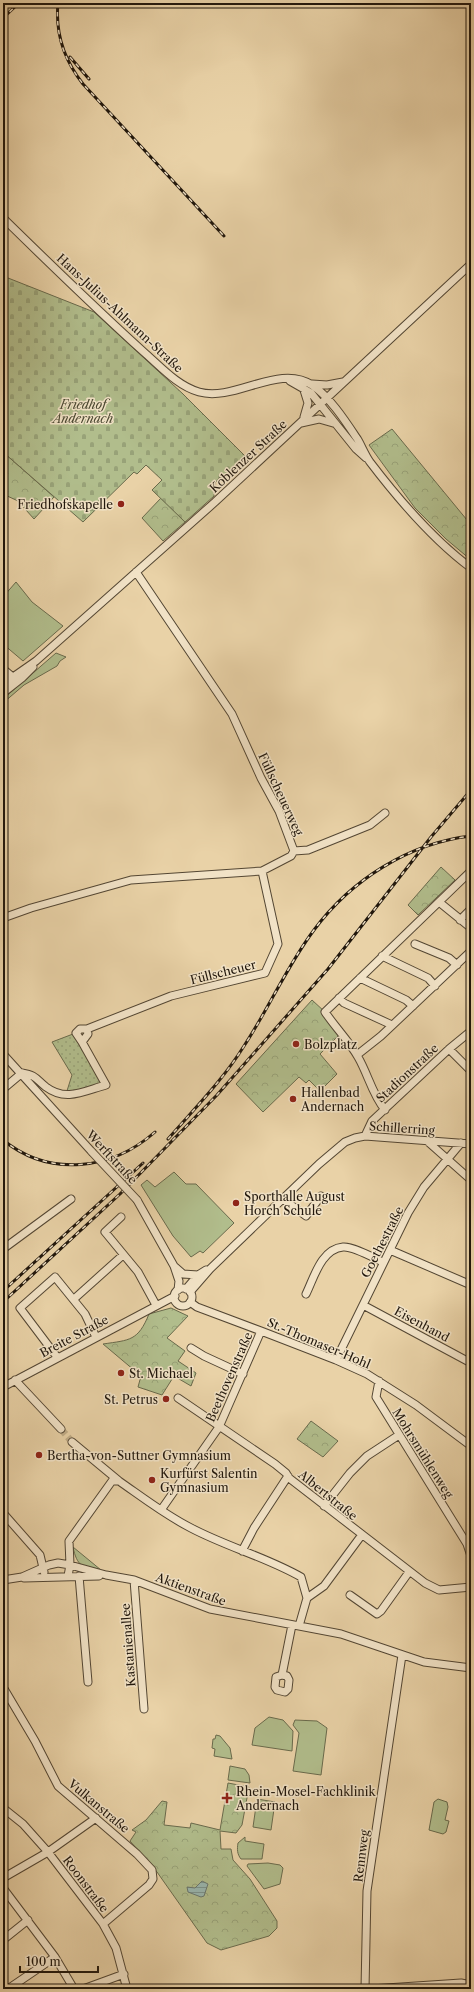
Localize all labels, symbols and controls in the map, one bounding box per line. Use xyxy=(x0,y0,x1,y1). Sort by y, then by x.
street label: Hans-Julius-Ahlmann-Straße xyxy=(54,251,186,376)
park label: Friedhof Andernach xyxy=(51,397,113,426)
street label: Koblenzer Straße xyxy=(206,416,290,496)
place label: Friedhofskapelle xyxy=(17,497,113,512)
marker: Friedhofskapelle xyxy=(116,499,126,509)
street label: Füllscheuerweg xyxy=(255,750,307,838)
street label: Füllscheuer xyxy=(189,957,257,987)
place label: Bolzplatz xyxy=(304,1037,357,1052)
marker: Bolzplatz xyxy=(291,1039,301,1049)
street label: Stadionstraße xyxy=(373,1040,441,1106)
place label: Hallenbad Andernach xyxy=(300,1085,365,1114)
marker: Hallenbad Andernach xyxy=(288,1094,298,1104)
street label: Schillerring xyxy=(369,1118,436,1138)
street label: Werftstraße xyxy=(83,1126,141,1187)
place label: Sporthalle August Horch Schule xyxy=(244,1189,346,1218)
marker: Sporthalle August Horch Schule xyxy=(231,1198,241,1208)
street label: Goethestraße xyxy=(358,1204,407,1280)
street label: Eisenhand xyxy=(392,1303,453,1345)
street label: Breite Straße xyxy=(37,1312,111,1360)
street label: St.-Thomaser-Hohl xyxy=(265,1314,373,1372)
street label: Beethovenstraße xyxy=(202,1329,256,1424)
place label: St. Michael xyxy=(129,1366,193,1381)
marker: St. Michael xyxy=(116,1368,126,1378)
place label: St. Petrus xyxy=(104,1392,158,1407)
marker: St. Petrus xyxy=(161,1394,171,1404)
street label: Mohrsmühlenweg xyxy=(389,1405,457,1501)
place label: Bertha-von-Suttner Gymnasium xyxy=(47,1448,231,1463)
marker: Bertha-von-Suttner Gymnasium xyxy=(34,1450,44,1460)
place label: Kurfürst Salentin Gymnasium xyxy=(160,1466,258,1495)
street label: Albertstraße xyxy=(295,1466,361,1524)
marker: Kurfürst Salentin Gymnasium xyxy=(147,1475,157,1485)
street label: Aktienstraße xyxy=(153,1569,228,1609)
street label: Kastanienallee xyxy=(118,1602,138,1687)
street label: Vulkanstraße xyxy=(65,1775,133,1836)
place label: Rhein-Mosel-Fachklinik Andernach xyxy=(235,1784,376,1813)
marker: Rhein-Mosel-Fachklinik Andernach xyxy=(221,1792,233,1804)
street label: Rennweg xyxy=(350,1828,372,1883)
street label: Roonstraße xyxy=(60,1853,112,1915)
scale bar xyxy=(20,1948,98,1974)
text: 100 m xyxy=(26,1954,61,1969)

